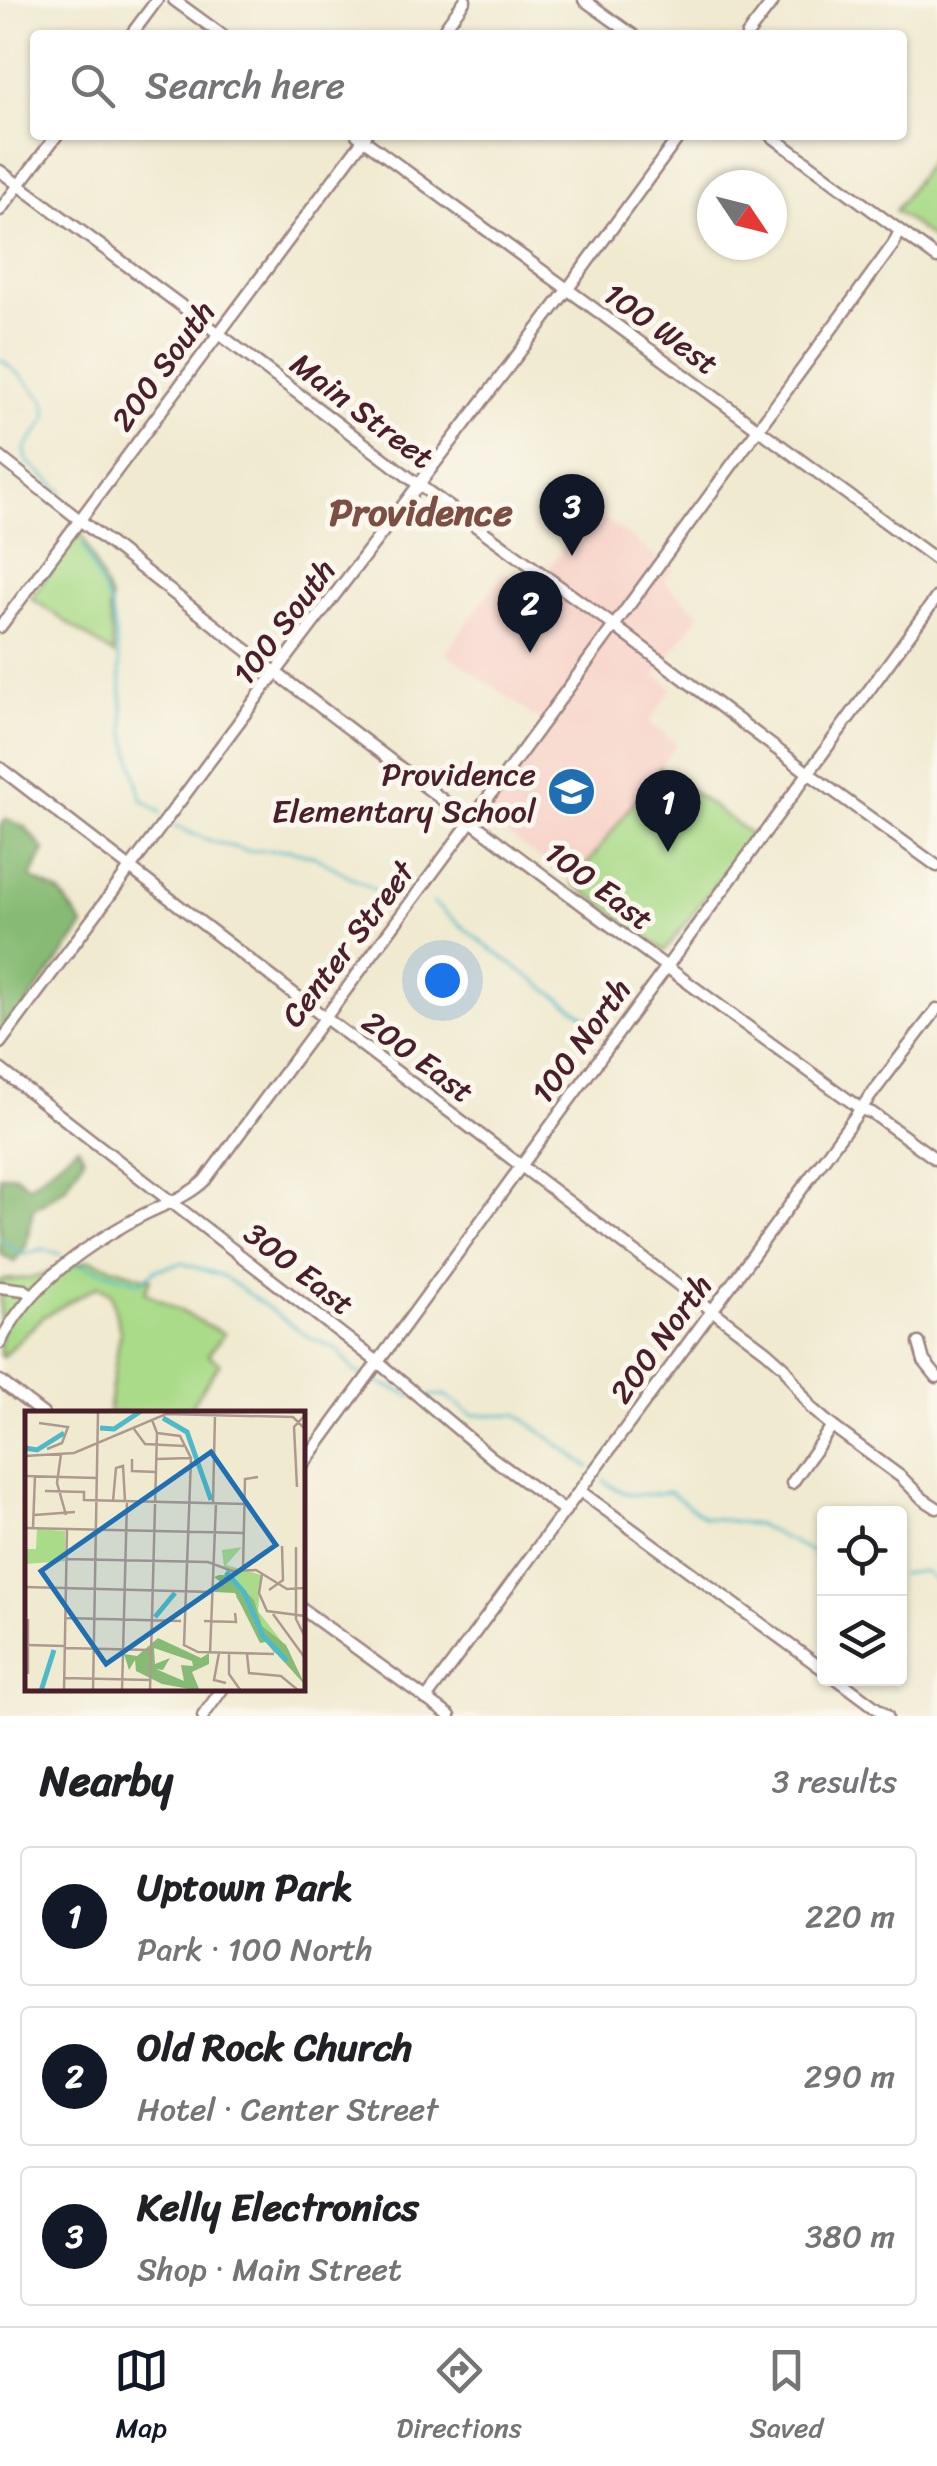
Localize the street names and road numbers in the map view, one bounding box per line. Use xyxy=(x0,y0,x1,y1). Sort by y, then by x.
street label: 100 West xyxy=(591,267,731,391)
street label: 200 South xyxy=(95,288,231,444)
street label: Main Street xyxy=(277,337,447,485)
street label: 100 South xyxy=(217,546,351,698)
street label: 100 East xyxy=(532,826,666,946)
street label: Center Street xyxy=(266,847,431,1040)
street label: 100 North xyxy=(515,966,647,1116)
street label: 200 East xyxy=(349,995,487,1119)
street label: 300 East xyxy=(231,1207,367,1331)
street label: 200 North xyxy=(594,1262,728,1416)

